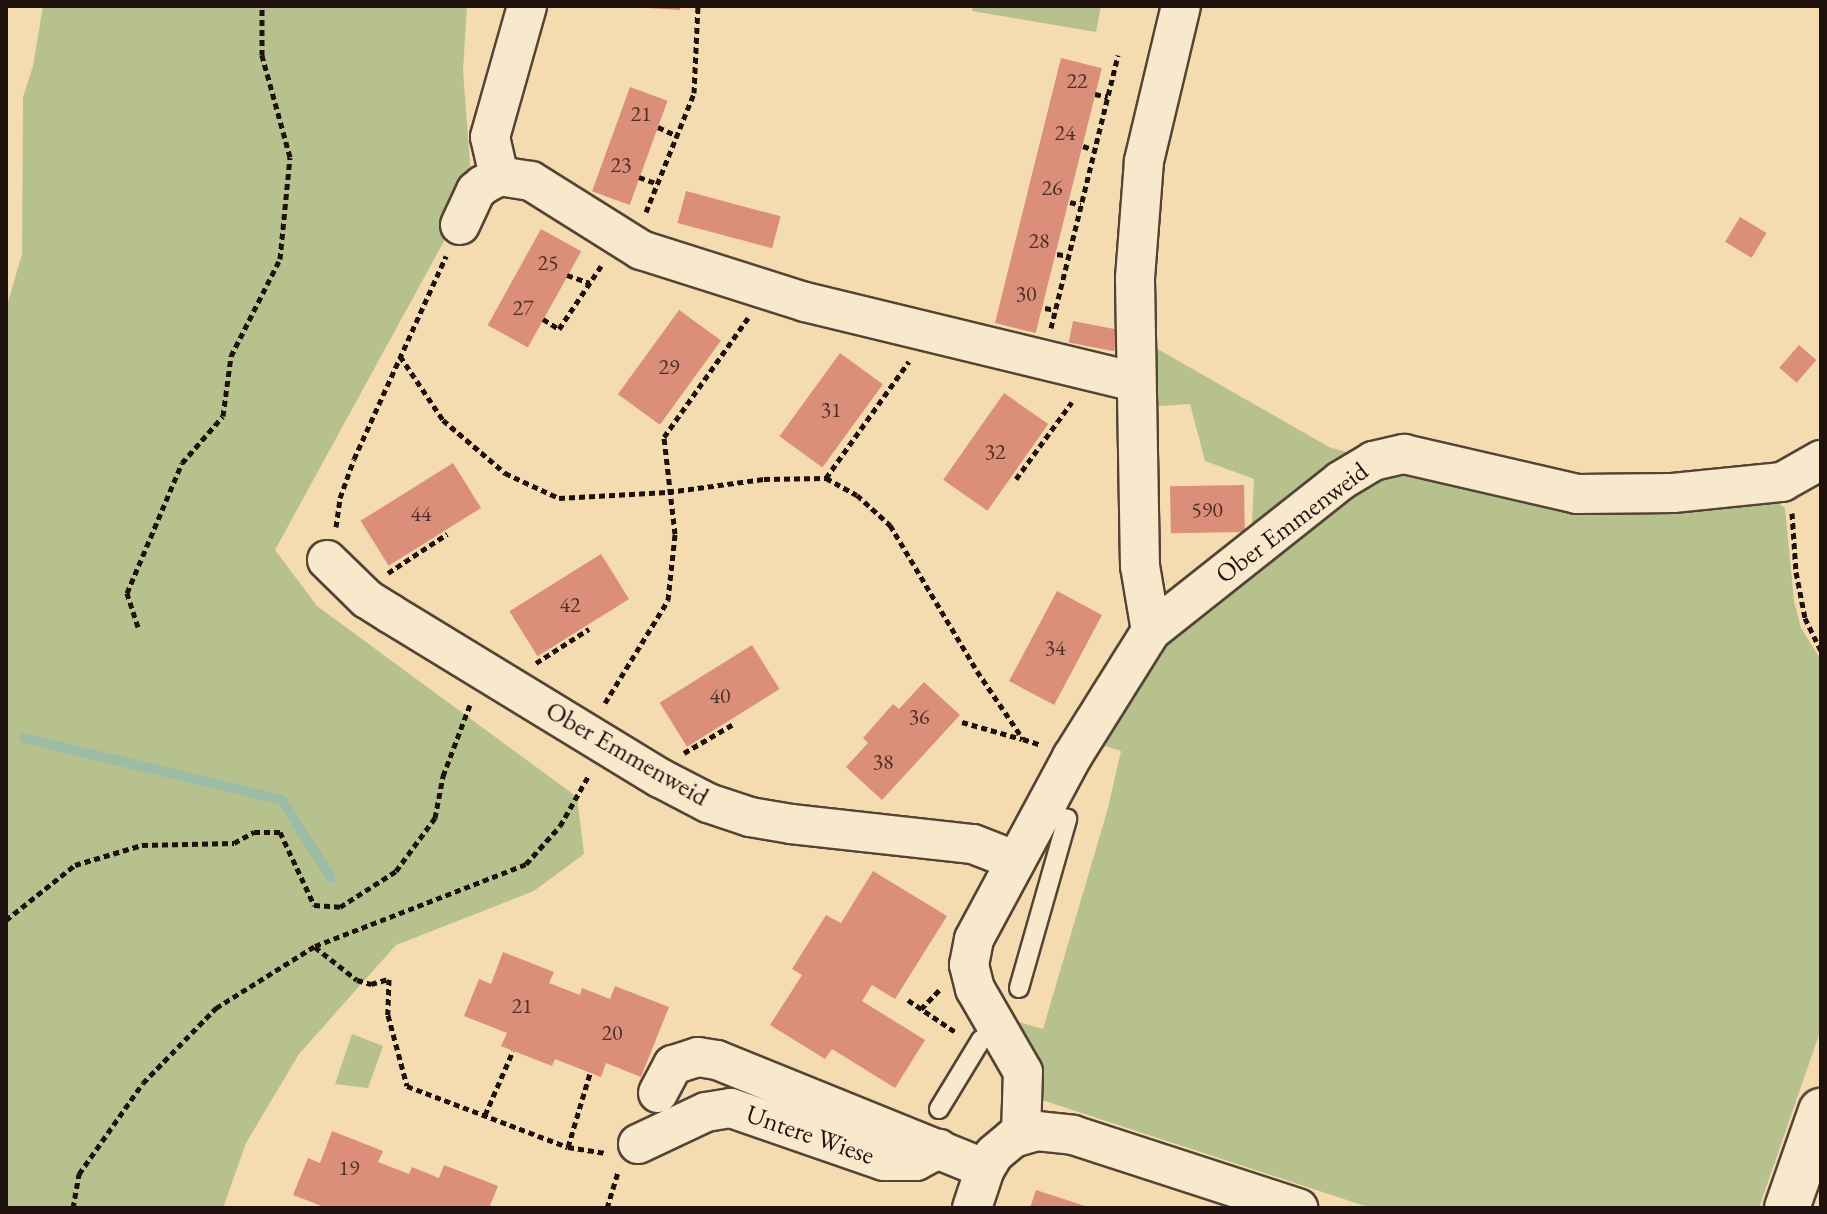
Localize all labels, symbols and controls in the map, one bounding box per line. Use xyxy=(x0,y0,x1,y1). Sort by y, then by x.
house number: 22 xyxy=(1066,68,1088,94)
house number: 21 xyxy=(630,101,652,127)
house number: 24 xyxy=(1054,120,1076,146)
house number: 23 xyxy=(610,152,632,178)
house number: 26 xyxy=(1041,175,1063,201)
house number: 28 xyxy=(1028,228,1050,254)
house number: 25 xyxy=(537,250,559,276)
house number: 30 xyxy=(1015,281,1037,307)
house number: 27 xyxy=(512,295,534,321)
house number: 29 xyxy=(658,354,680,380)
house number: 31 xyxy=(820,397,842,423)
house number: 32 xyxy=(984,439,1006,465)
street label: Ober Emmenweid xyxy=(1210,456,1374,590)
house number: 590 xyxy=(1191,497,1223,523)
house number: 44 xyxy=(410,501,432,527)
house number: 42 xyxy=(559,592,581,618)
house number: 34 xyxy=(1044,635,1066,661)
house number: 40 xyxy=(709,683,731,709)
street label: Ober Emmenweid xyxy=(540,695,714,813)
house number: 36 xyxy=(908,704,930,730)
house number: 38 xyxy=(872,749,894,775)
house number: 21 xyxy=(511,993,533,1019)
house number: 20 xyxy=(601,1020,623,1046)
street label: Untere Wiese xyxy=(742,1099,878,1171)
house number: 19 xyxy=(338,1155,360,1181)

